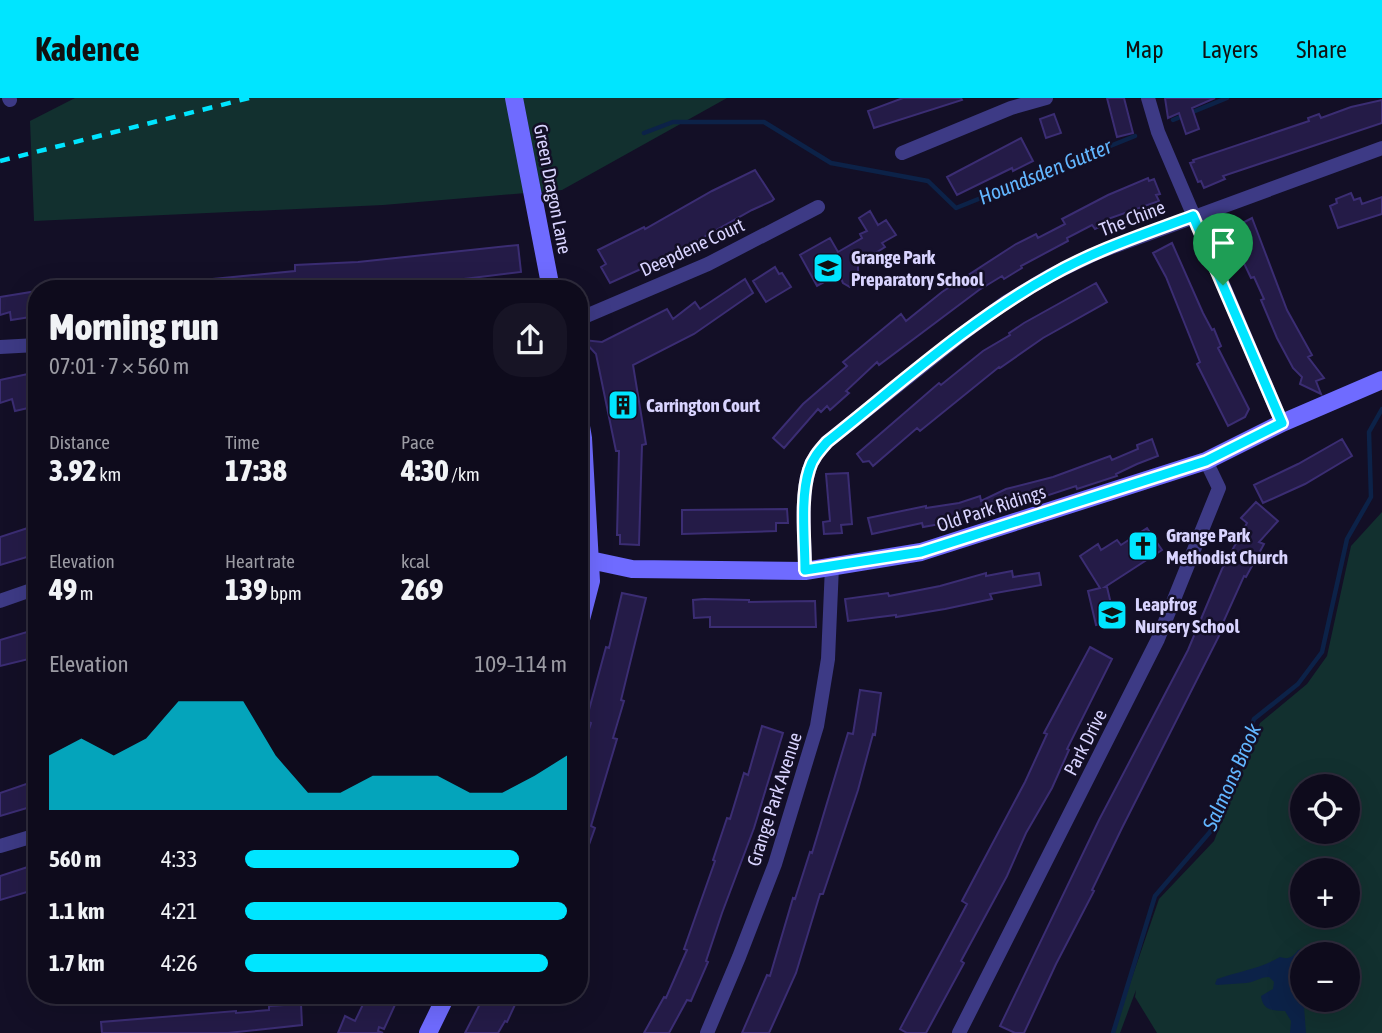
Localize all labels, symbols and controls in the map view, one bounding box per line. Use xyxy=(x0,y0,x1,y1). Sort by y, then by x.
text: Kadence xyxy=(35,30,140,68)
text: Map xyxy=(1125,36,1164,63)
text: Layers xyxy=(1202,36,1258,63)
text: Share xyxy=(1296,36,1347,63)
street label: Green Dragon Lane xyxy=(530,122,576,256)
water label: Houndsden Gutter xyxy=(975,133,1115,209)
street label: The Chine xyxy=(1096,195,1168,241)
street label: Deepdene Court xyxy=(636,213,748,281)
pin xyxy=(1193,213,1253,285)
icon: arrive xyxy=(1204,224,1242,262)
place label: Grange Park Preparatory School xyxy=(851,246,985,290)
school or university icon: Grange Park Preparatory School xyxy=(811,251,845,285)
button: share xyxy=(493,303,567,377)
text: Morning run xyxy=(49,305,219,348)
text: 07:01 · 7 × 560 m xyxy=(49,353,189,379)
building icon: Carrington Court xyxy=(606,388,640,422)
place label: Carrington Court xyxy=(646,394,760,416)
text: Distance xyxy=(49,431,110,453)
text: Time xyxy=(225,431,260,453)
text: Pace xyxy=(401,431,434,453)
text: 3.92 xyxy=(49,453,97,487)
text: 17:38 xyxy=(225,453,287,487)
text: 4:30 xyxy=(401,453,449,487)
text: km xyxy=(97,463,121,485)
text: /km xyxy=(449,463,480,485)
street label: Old Park Ridings xyxy=(934,480,1049,536)
place label: Grange Park Methodist Church xyxy=(1166,524,1288,568)
church icon: Grange Park Methodist Church xyxy=(1126,529,1160,563)
text: Elevation xyxy=(49,550,115,572)
text: Heart rate xyxy=(225,550,295,572)
text: kcal xyxy=(401,550,430,572)
text: 49 xyxy=(49,572,77,606)
text: 139 xyxy=(225,572,267,606)
text: 269 xyxy=(401,572,443,606)
text: m xyxy=(77,582,94,604)
text: bpm xyxy=(267,582,302,604)
place label: Leapfrog Nursery School xyxy=(1135,593,1240,637)
school or university icon: Leapfrog Nursery School xyxy=(1095,598,1129,632)
text: Elevation xyxy=(49,651,129,677)
text: 109–114 m xyxy=(474,651,567,677)
street label: Park Drive xyxy=(1059,705,1111,779)
water label: Salmons Brook xyxy=(1197,719,1266,835)
street label: Grange Park Avenue xyxy=(742,729,806,869)
map controls xyxy=(1290,774,1360,1012)
button: locate xyxy=(1290,774,1360,844)
text: 560 m xyxy=(49,846,101,872)
text: 4:33 xyxy=(161,846,198,872)
button: + xyxy=(1290,858,1360,928)
text: 1.1 km xyxy=(49,898,105,924)
text: 4:21 xyxy=(161,898,198,924)
button: − xyxy=(1290,942,1360,1012)
text: 1.7 km xyxy=(49,950,105,976)
text: 4:26 xyxy=(161,950,198,976)

